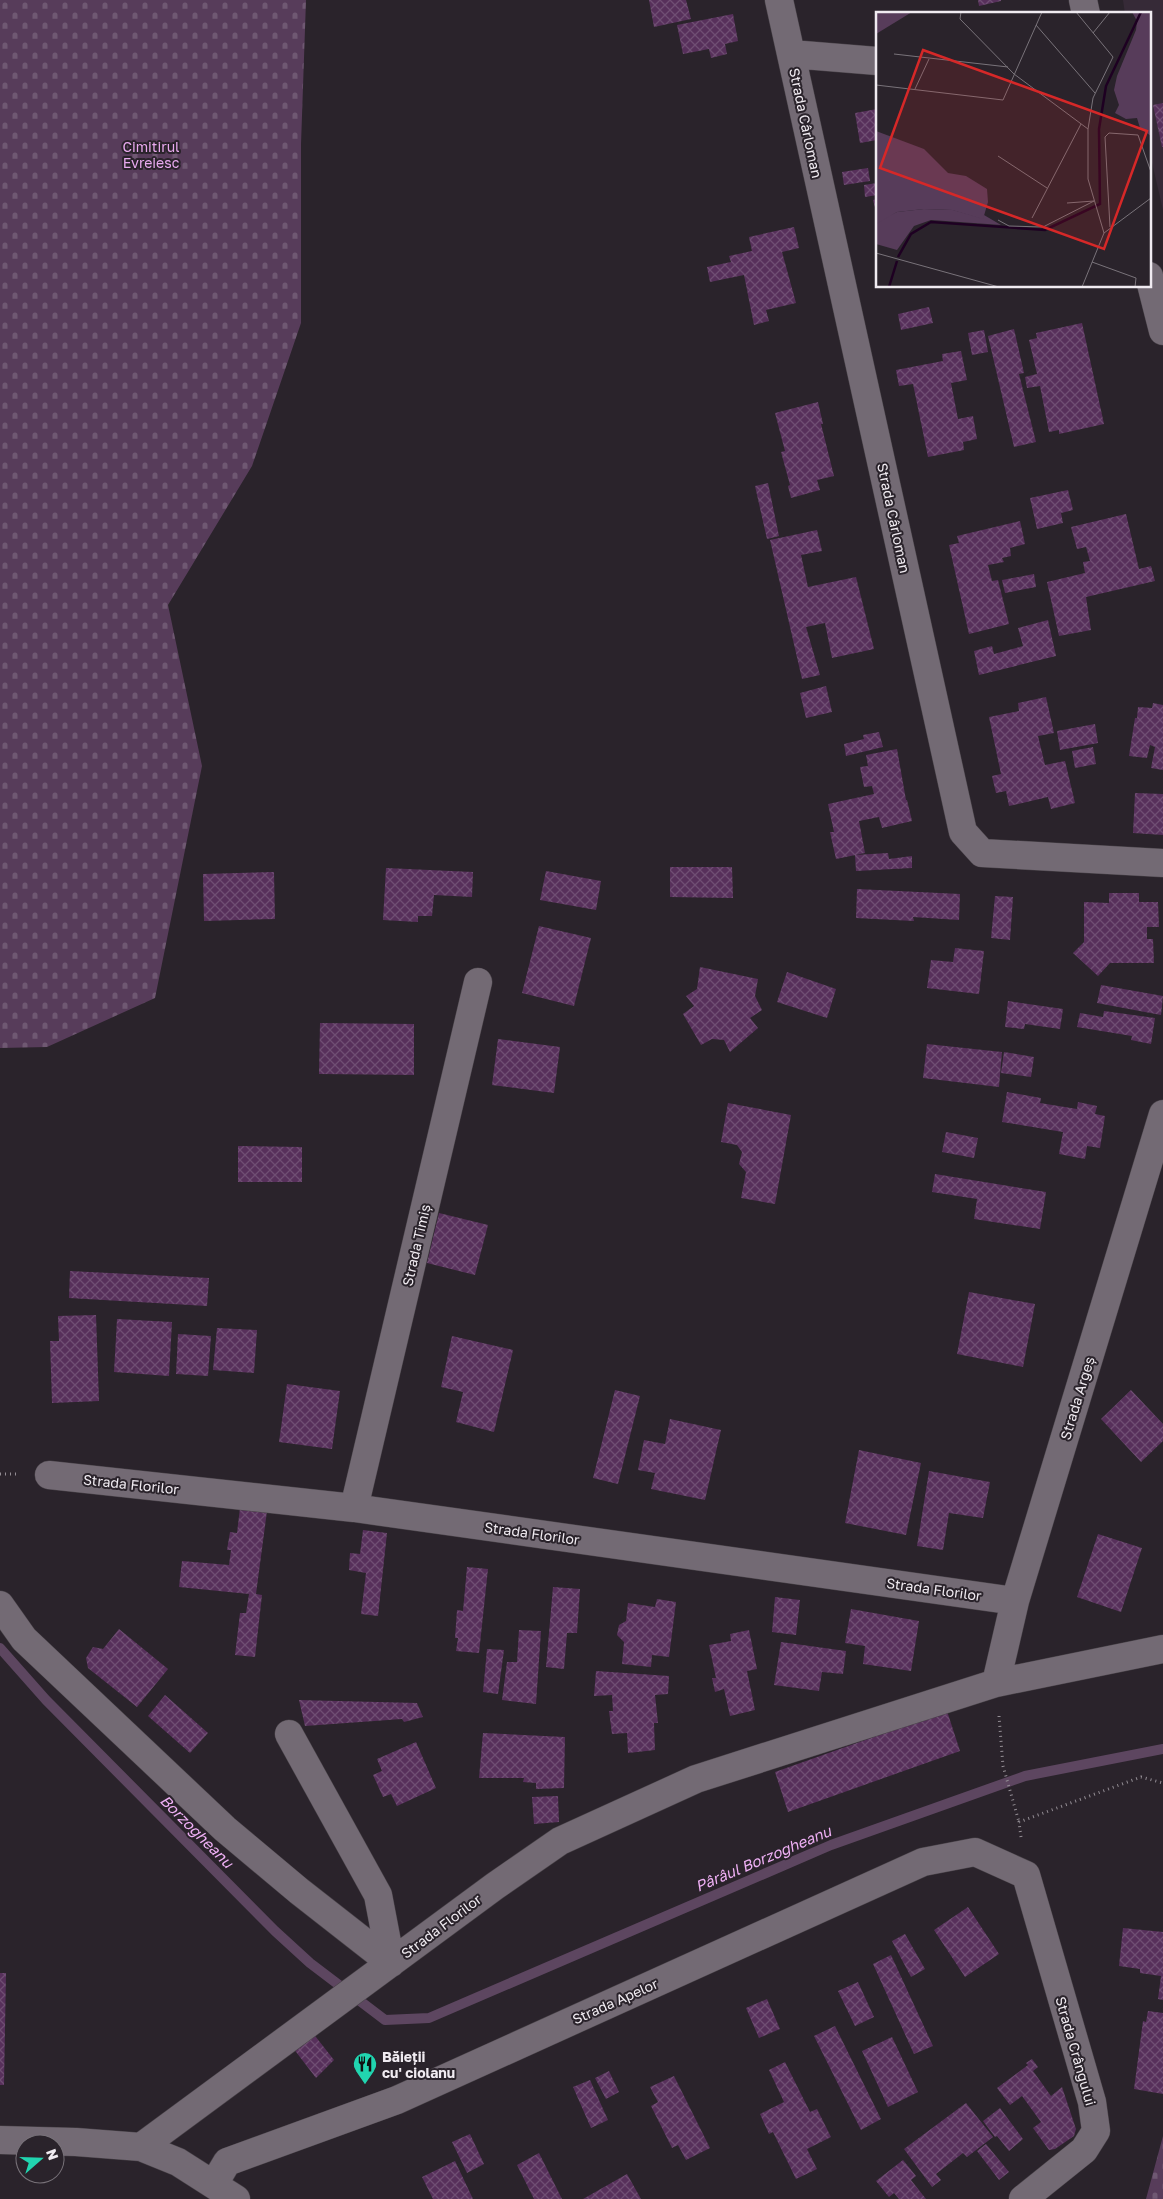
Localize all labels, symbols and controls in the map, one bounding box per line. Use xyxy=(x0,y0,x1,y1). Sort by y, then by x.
inset map xyxy=(876,12,1150,288)
street label: Strada Cârloman xyxy=(786,66,826,180)
park label: Cimitirul Evreiesc xyxy=(122,138,180,171)
street label: Strada Cârloman xyxy=(874,461,914,575)
street label: Strada Timiș xyxy=(398,1202,434,1288)
street label: Strada Argeș xyxy=(1056,1354,1098,1442)
street label: Strada Florilor xyxy=(82,1471,180,1498)
street label: Strada Florilor xyxy=(483,1518,581,1548)
street label: Strada Florilor xyxy=(885,1574,983,1604)
water label: Borzogheanu xyxy=(156,1791,238,1873)
water label: Pârâul Borzogheanu xyxy=(692,1821,835,1896)
street label: Strada Florilor xyxy=(398,1890,485,1962)
street label: Strada Apelor xyxy=(570,1974,661,2027)
street label: Strada Crângului xyxy=(1052,1995,1100,2107)
place label: Băieții cu' ciolanu xyxy=(382,2048,455,2081)
restaurant icon: Băieții cu' ciolanu xyxy=(352,2051,378,2085)
north arrow xyxy=(15,2134,65,2184)
text: N xyxy=(43,2146,62,2162)

